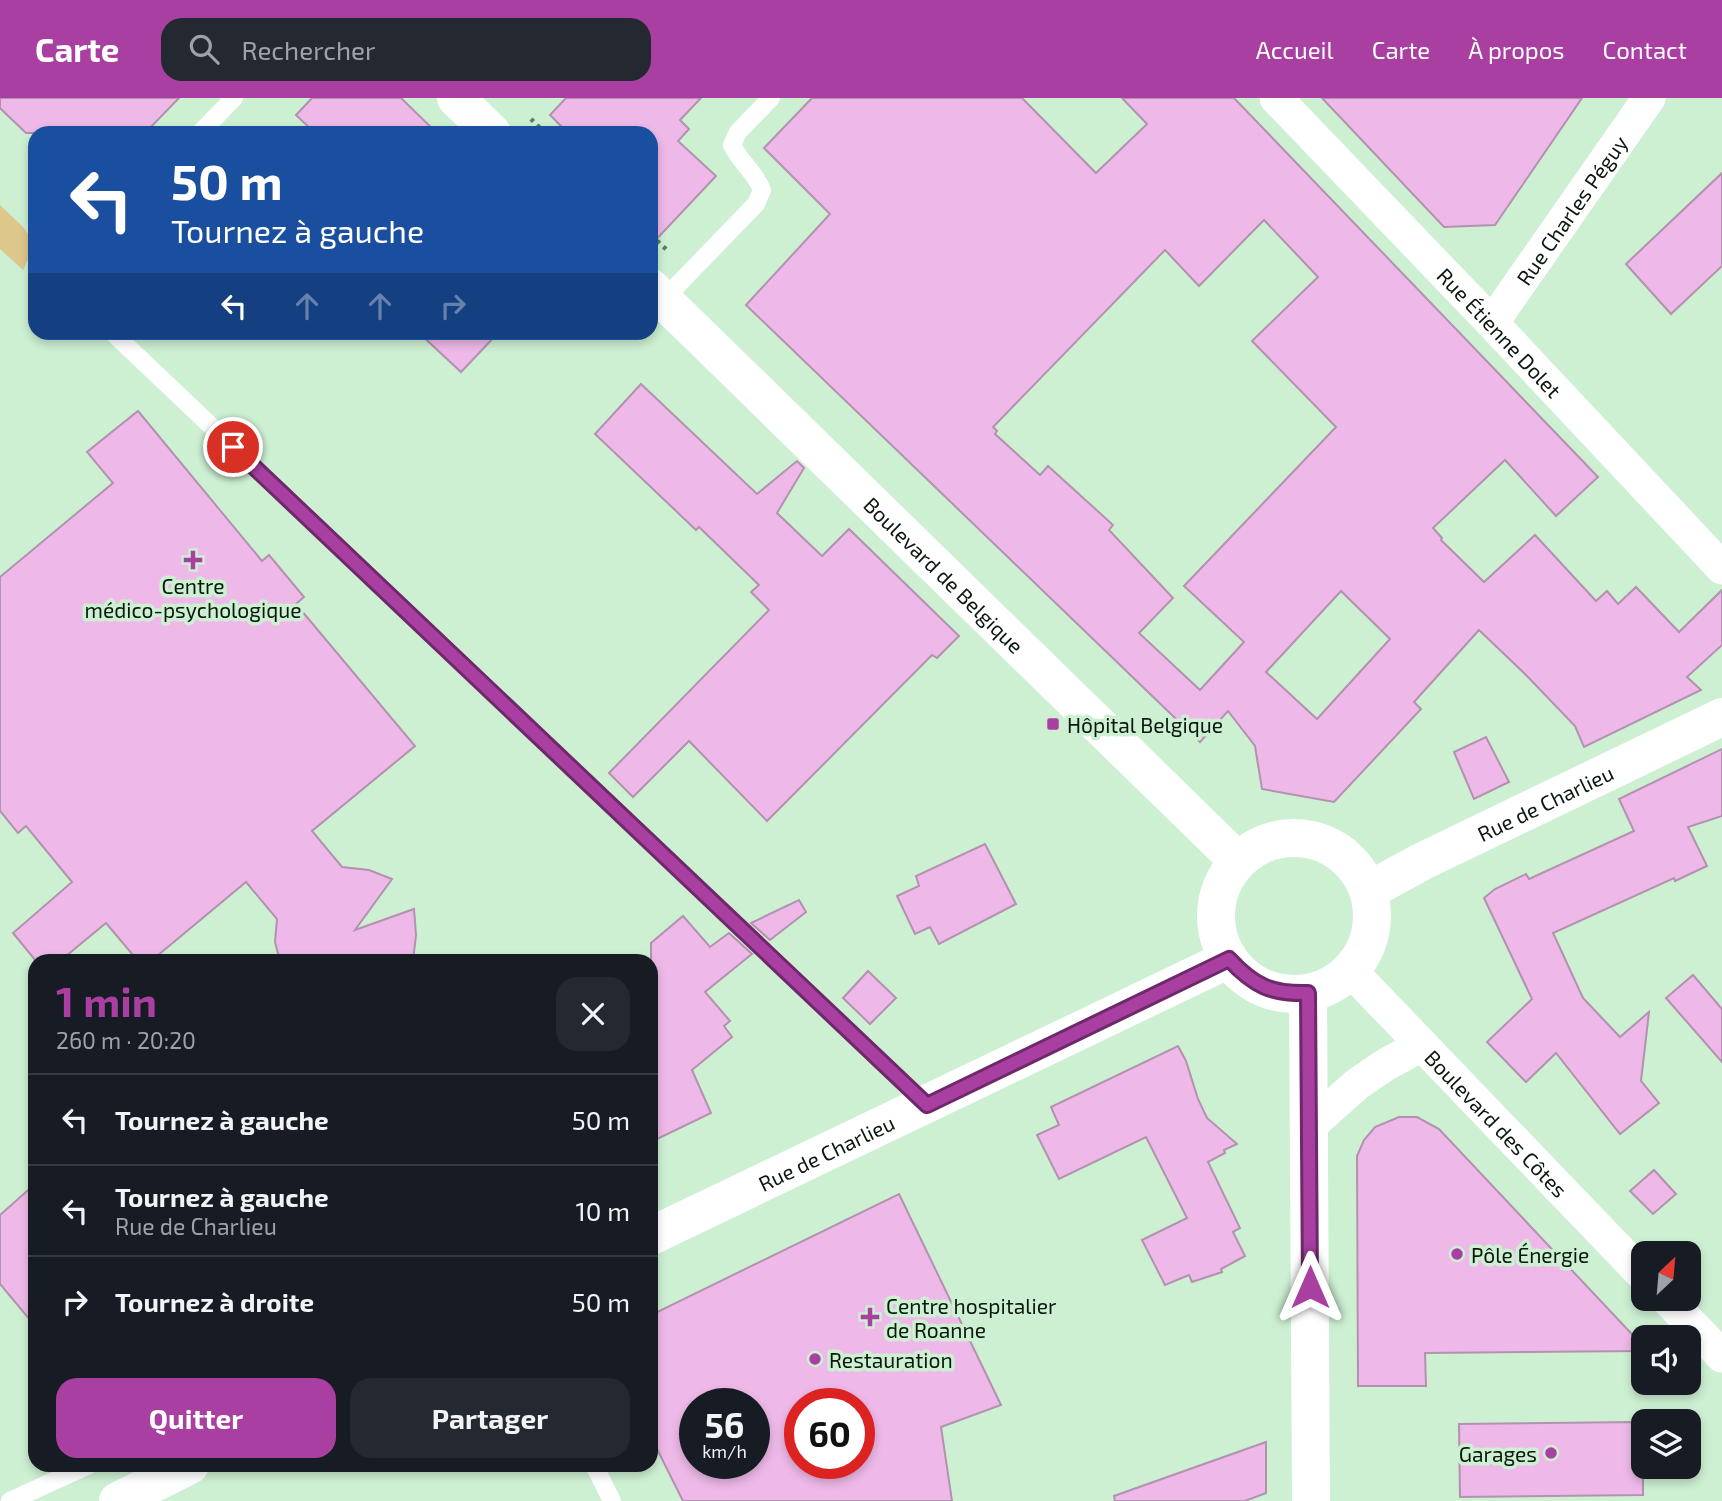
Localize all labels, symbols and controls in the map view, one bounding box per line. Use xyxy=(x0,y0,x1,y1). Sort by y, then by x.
search box xyxy=(161,18,651,81)
text: Carte xyxy=(35,29,119,69)
icon: search xyxy=(185,30,223,68)
text: Rechercher xyxy=(241,34,375,65)
text: Accueil xyxy=(1256,35,1334,64)
text: Carte xyxy=(1372,35,1430,64)
text: À propos xyxy=(1468,35,1565,64)
text: Contact xyxy=(1603,35,1687,64)
street label: Rue Charles Péguy xyxy=(1510,130,1632,289)
text: 50 m xyxy=(171,151,283,210)
icon: left xyxy=(56,154,147,245)
text: Tournez à gauche xyxy=(171,211,424,249)
street label: Rue Étienne Dolet xyxy=(1433,262,1567,402)
icon: left xyxy=(215,287,253,325)
icon: ahead xyxy=(288,287,326,325)
icon: ahead xyxy=(361,287,399,325)
icon: right xyxy=(434,287,472,325)
pin xyxy=(203,417,263,477)
icon: arrive xyxy=(214,428,252,466)
street label: Boulevard de Belgique xyxy=(860,491,1029,658)
marker: Centre médico-psychologique xyxy=(183,550,203,570)
place label: Centre médico-psychologique xyxy=(85,573,301,622)
place label: Hôpital Belgique xyxy=(1067,712,1223,737)
marker: Hôpital Belgique xyxy=(1045,716,1061,732)
street label: Rue de Charlieu xyxy=(1473,759,1617,846)
text: 1 min xyxy=(56,975,157,1025)
button: close xyxy=(556,977,630,1051)
text: 260 m · 20:20 xyxy=(56,1026,196,1054)
street label: Boulevard des Côtes xyxy=(1420,1044,1573,1202)
icon: left xyxy=(56,1101,94,1139)
text: Tournez à gauche xyxy=(115,1104,329,1135)
text: 50 m xyxy=(572,1104,630,1135)
street label: Rue de Charlieu xyxy=(754,1109,898,1195)
text: Tournez à gauche xyxy=(115,1181,329,1212)
icon: left xyxy=(56,1192,94,1230)
text: 10 m xyxy=(575,1195,630,1226)
text: Rue de Charlieu xyxy=(115,1212,277,1240)
north arrow xyxy=(1631,1241,1701,1311)
map controls xyxy=(1631,1241,1701,1479)
place label: Pôle Énergie xyxy=(1471,1242,1589,1267)
marker: Pôle Énergie xyxy=(1449,1246,1465,1262)
position arrow xyxy=(1273,1250,1347,1324)
icon: right xyxy=(56,1283,94,1321)
text: Tournez à droite xyxy=(115,1286,314,1317)
text: 50 m xyxy=(572,1286,630,1317)
place label: Centre hospitalier de Roanne xyxy=(886,1293,1057,1342)
marker: Centre hospitalier de Roanne xyxy=(860,1307,880,1327)
button: sound xyxy=(1631,1325,1701,1395)
place label: Restauration xyxy=(829,1347,953,1372)
marker: Restauration xyxy=(807,1351,823,1367)
button: Quitter xyxy=(56,1378,336,1458)
button: Partager xyxy=(350,1378,630,1458)
speed limit sign: 60 xyxy=(784,1388,875,1479)
text: 56 xyxy=(705,1403,744,1445)
button: layers xyxy=(1631,1409,1701,1479)
text: km/h xyxy=(702,1440,747,1462)
place label: Garages xyxy=(1459,1441,1537,1466)
marker: Garages xyxy=(1543,1445,1559,1461)

